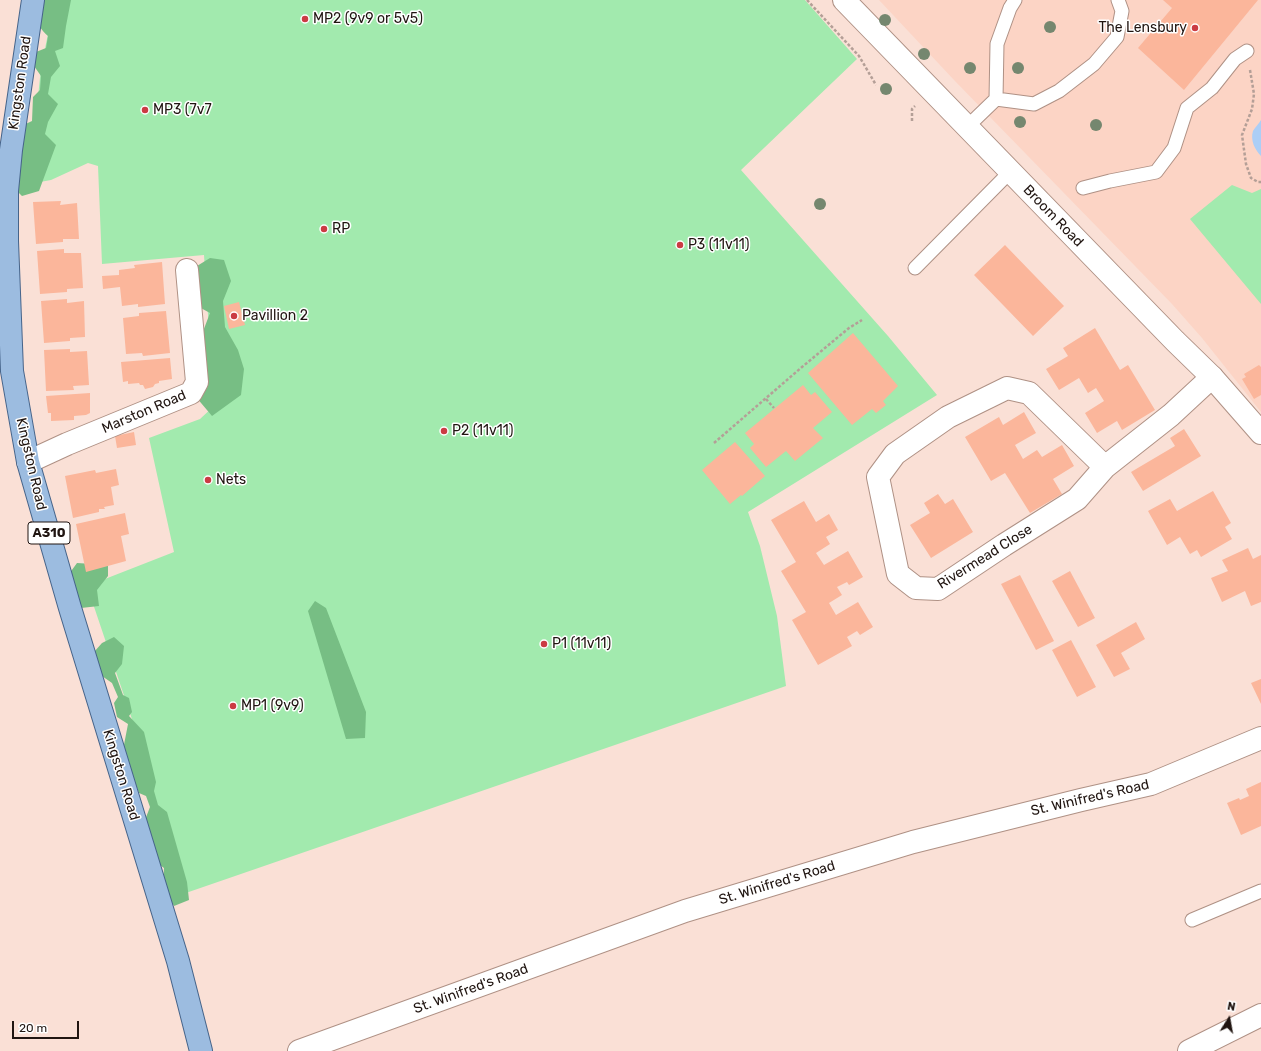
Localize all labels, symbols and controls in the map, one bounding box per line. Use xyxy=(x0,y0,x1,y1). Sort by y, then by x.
place label: MP2 (9v9 or 5v5) xyxy=(313,11,423,27)
marker: MP2 (9v9 or 5v5) xyxy=(300,14,310,24)
place label: The Lensbury xyxy=(1098,20,1187,36)
marker: The Lensbury xyxy=(1190,23,1200,33)
street label: Kingston Road xyxy=(5,35,35,131)
place label: MP3 (7v7 xyxy=(153,102,212,118)
marker: MP3 (7v7 xyxy=(140,105,150,115)
street label: Broom Road xyxy=(1019,182,1087,250)
place label: RP xyxy=(332,221,350,237)
marker: RP xyxy=(319,224,329,234)
place label: P3 (11v11) xyxy=(688,237,749,253)
marker: P3 (11v11) xyxy=(675,240,685,250)
place label: Pavillion 2 xyxy=(242,308,308,324)
marker: Pavillion 2 xyxy=(229,311,239,321)
street label: Marston Road xyxy=(99,387,189,437)
street label: Kingston Road xyxy=(12,416,50,512)
place label: P2 (11v11) xyxy=(452,423,513,439)
marker: P2 (11v11) xyxy=(439,426,449,436)
place label: Nets xyxy=(216,472,246,488)
marker: Nets xyxy=(203,475,213,485)
street label: Rivermead Close xyxy=(934,521,1036,593)
road number: A310 xyxy=(28,522,70,544)
place label: P1 (11v11) xyxy=(552,636,611,652)
marker: P1 (11v11) xyxy=(539,639,549,649)
place label: MP1 (9v9) xyxy=(241,698,304,714)
marker: MP1 (9v9) xyxy=(228,701,238,711)
street label: Kingston Road xyxy=(99,727,143,823)
street label: St. Winifred's Road xyxy=(1029,776,1151,820)
street label: St. Winifred's Road xyxy=(717,857,837,909)
street label: St. Winifred's Road xyxy=(411,960,531,1018)
north arrow xyxy=(1209,999,1249,1039)
text: N xyxy=(1226,1000,1237,1014)
scale bar xyxy=(14,1013,81,1039)
text: 20 m xyxy=(19,1021,47,1035)

